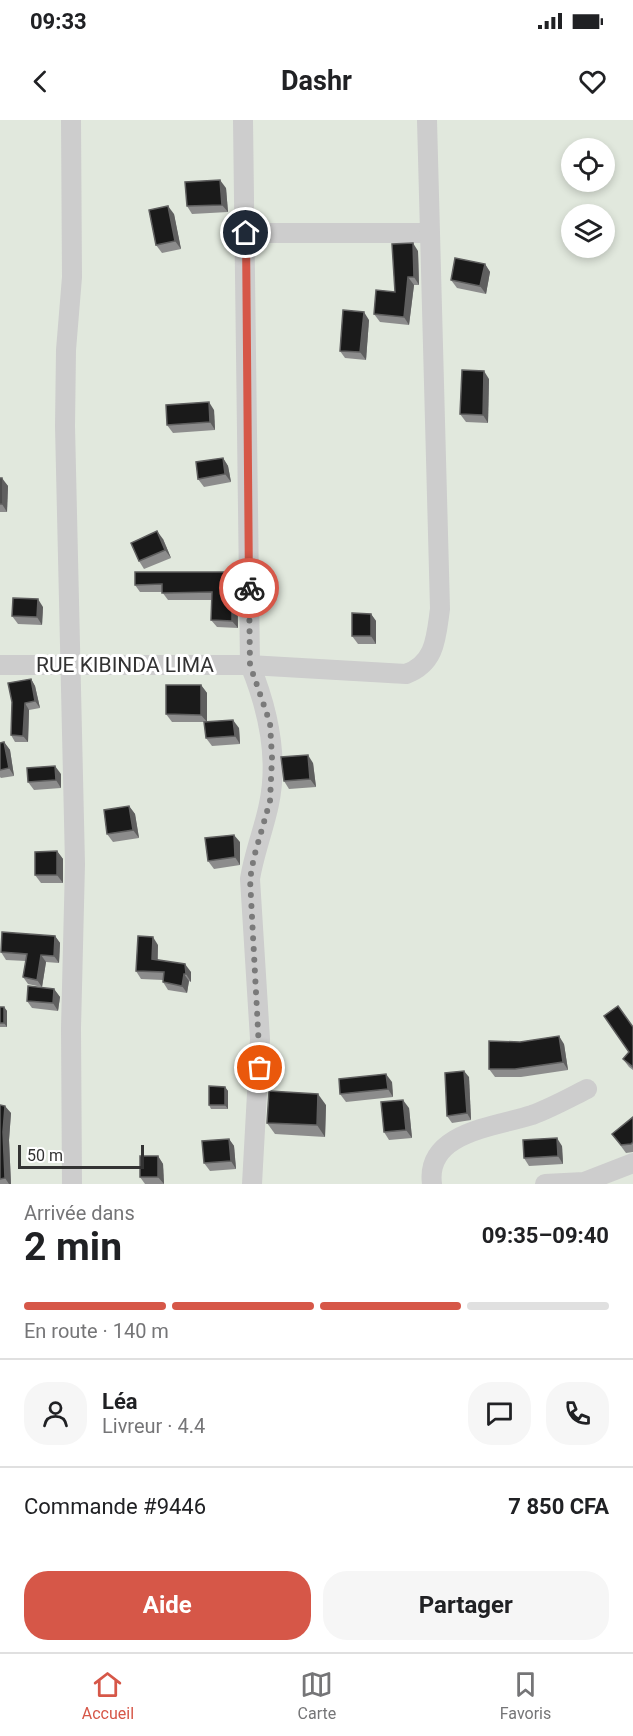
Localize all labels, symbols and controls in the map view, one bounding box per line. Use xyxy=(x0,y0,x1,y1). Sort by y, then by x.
text: 09:33 xyxy=(30,9,87,34)
icon: back xyxy=(24,65,57,98)
text: Dashr xyxy=(281,65,352,97)
icon: heart xyxy=(576,65,609,98)
map controls xyxy=(561,138,615,258)
button: locate xyxy=(561,138,615,192)
button: layers xyxy=(561,204,615,258)
pin xyxy=(220,207,271,258)
icon: home xyxy=(229,216,262,249)
courier xyxy=(219,558,279,618)
icon: bike xyxy=(233,572,266,605)
street label: RUE KIBINDA LIMA xyxy=(36,653,214,677)
pin xyxy=(234,1042,285,1093)
icon: bag xyxy=(243,1051,276,1084)
scale bar xyxy=(18,1142,144,1170)
text: 50 m xyxy=(27,1146,63,1165)
text: Arrivée dans xyxy=(24,1201,135,1225)
text: 09:35–09:40 xyxy=(482,1223,609,1248)
text: 2 min xyxy=(24,1224,122,1270)
text: En route · 140 m xyxy=(24,1319,169,1343)
button: person xyxy=(24,1382,87,1445)
button: chat xyxy=(468,1382,531,1445)
button: phone xyxy=(546,1382,609,1445)
text: Léa xyxy=(102,1389,138,1414)
text: Livreur · 4.4 xyxy=(102,1414,205,1438)
text: Commande #9446 xyxy=(24,1494,206,1519)
text: 7 850 CFA xyxy=(508,1494,609,1519)
button: Aide xyxy=(24,1571,311,1640)
button: Partager xyxy=(323,1571,609,1640)
tab: Accueil xyxy=(82,1668,134,1723)
tab: Carte xyxy=(298,1668,336,1723)
tab: Favoris xyxy=(500,1668,551,1723)

